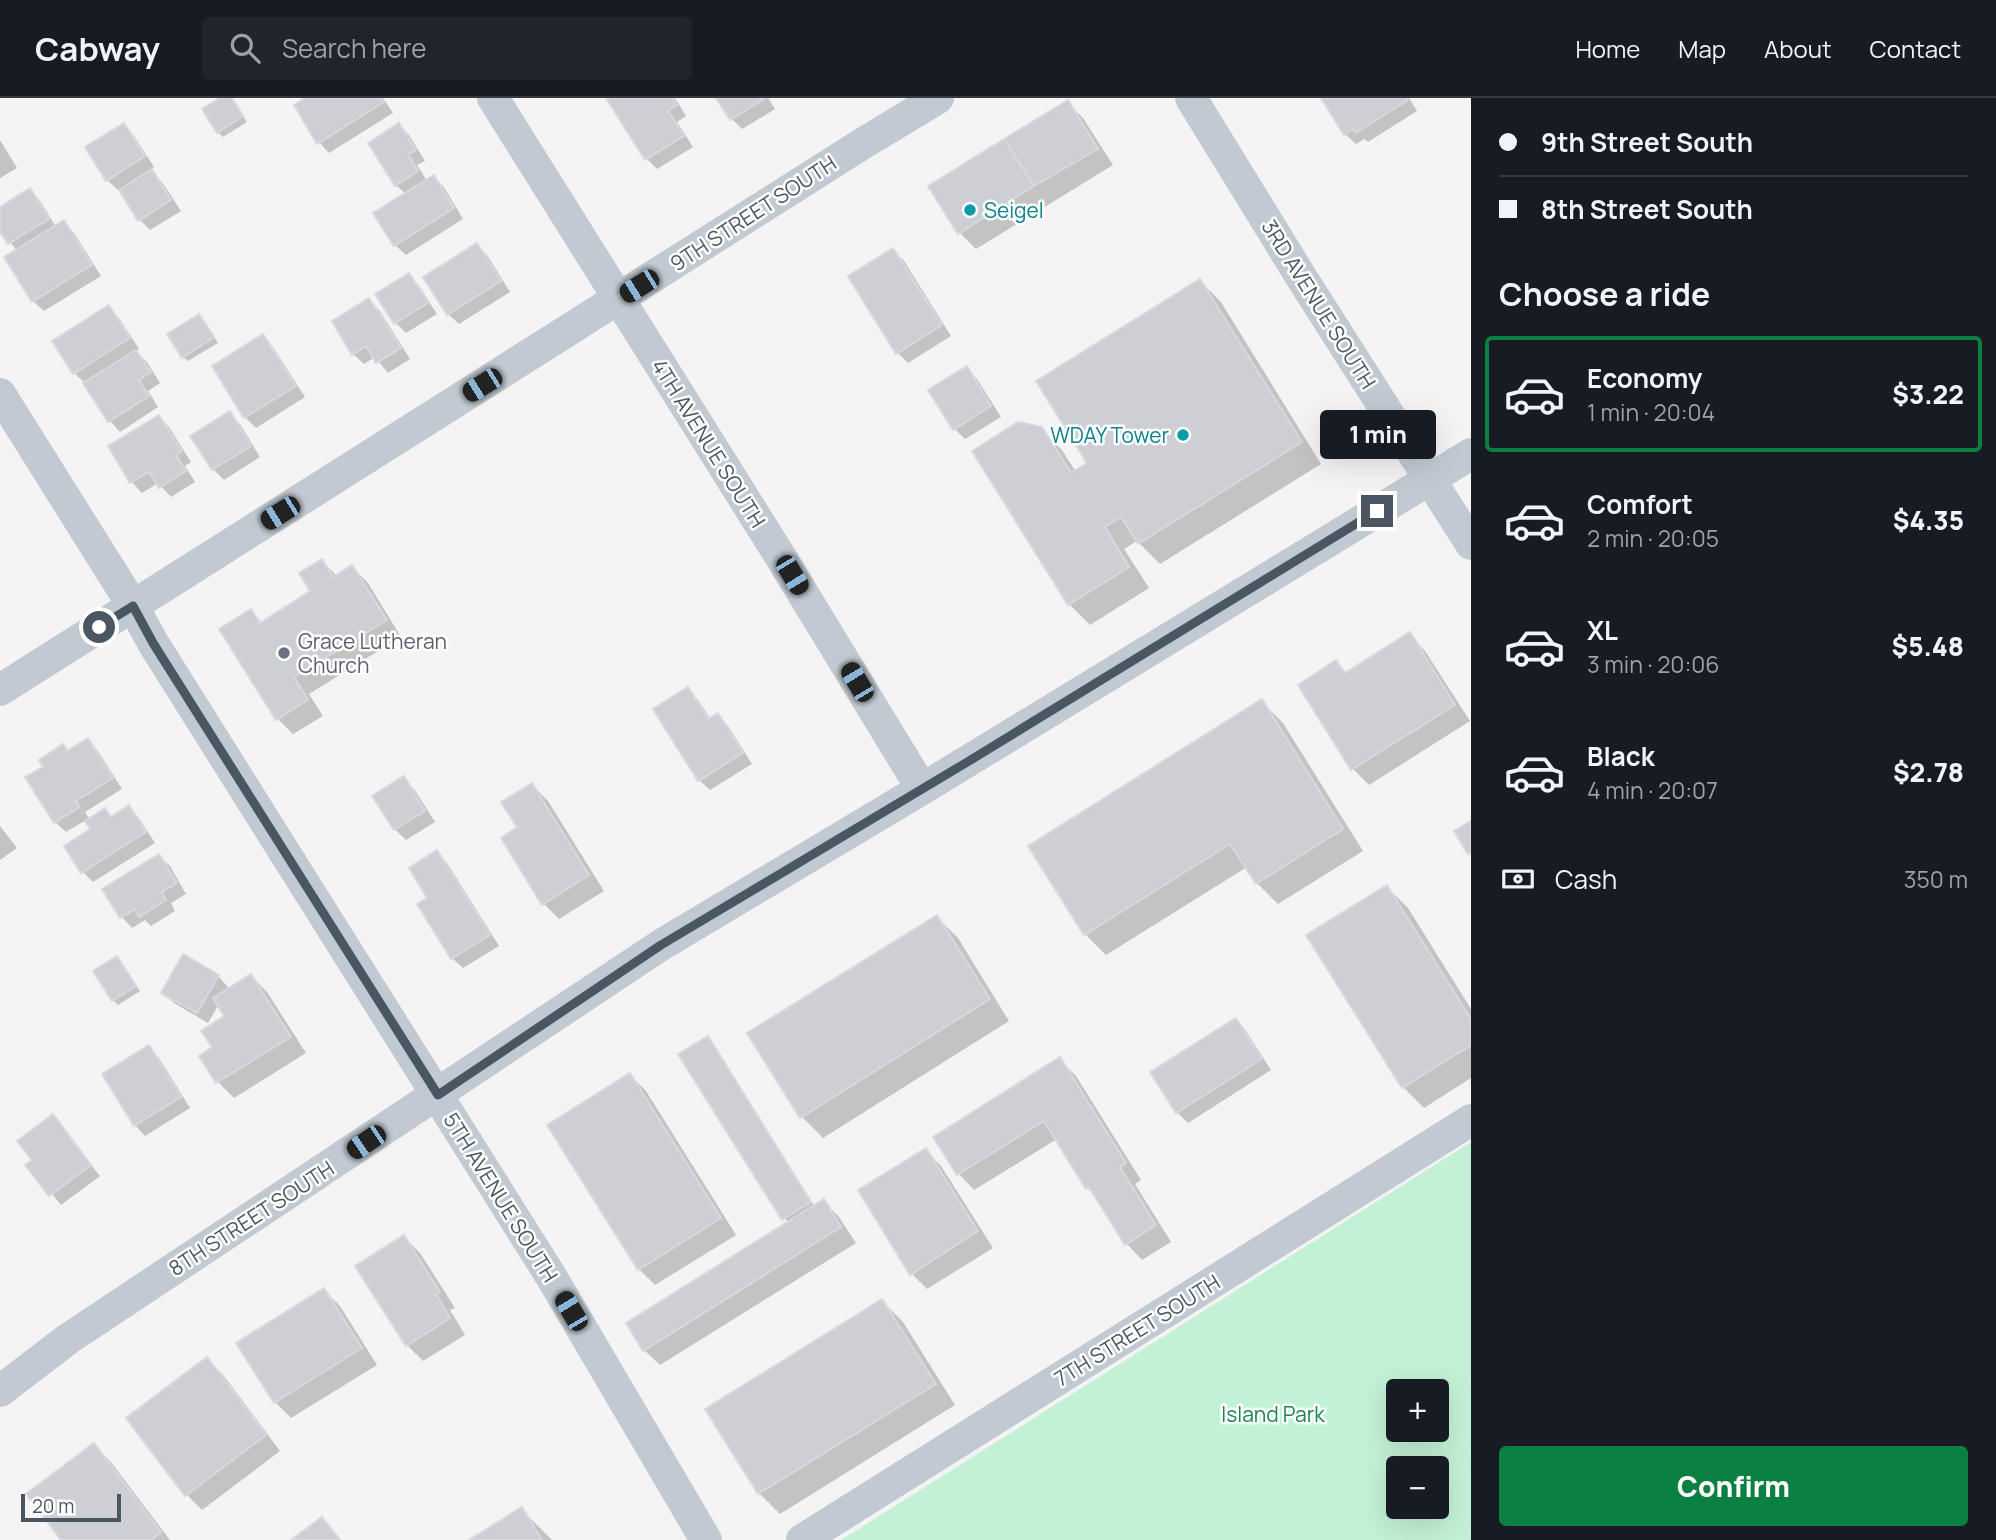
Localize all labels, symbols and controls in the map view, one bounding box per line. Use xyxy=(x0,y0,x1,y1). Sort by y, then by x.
search box xyxy=(202,17,692,80)
text: Cabway xyxy=(35,26,160,71)
icon: search xyxy=(226,29,264,67)
text: Search here xyxy=(282,30,427,66)
text: Home xyxy=(1575,32,1640,65)
text: Map xyxy=(1678,32,1726,65)
text: About xyxy=(1764,32,1832,65)
text: Contact xyxy=(1870,32,1961,65)
text: 9th Street South xyxy=(1541,124,1753,160)
street label: 9TH STREET SOUTH xyxy=(665,149,841,277)
text: 8th Street South xyxy=(1541,191,1753,227)
place label: Seigel xyxy=(984,196,1044,224)
marker: Seigel xyxy=(962,202,978,218)
street label: 3RD AVENUE SOUTH xyxy=(1256,214,1382,394)
car xyxy=(616,266,663,306)
text: Choose a ride xyxy=(1499,272,1710,316)
street label: 4TH AVENUE SOUTH xyxy=(646,353,772,533)
text: Economy xyxy=(1587,360,1702,396)
icon: car xyxy=(1503,363,1566,426)
car xyxy=(459,365,506,405)
text: $3.22 xyxy=(1892,376,1964,412)
text: 1 min · 20:04 xyxy=(1587,396,1715,428)
callout: 1 min xyxy=(1319,410,1435,458)
text: 1 min xyxy=(1349,418,1407,450)
place label: WDAY Tower xyxy=(1050,421,1169,449)
marker: WDAY Tower xyxy=(1175,427,1191,443)
text: Comfort xyxy=(1587,486,1693,522)
icon: car xyxy=(1503,489,1566,552)
car xyxy=(257,493,304,533)
route end xyxy=(1361,495,1393,527)
text: $4.35 xyxy=(1893,502,1964,538)
text: 2 min · 20:05 xyxy=(1587,522,1719,554)
car xyxy=(773,552,812,598)
route start xyxy=(83,611,115,643)
text: XL xyxy=(1587,612,1618,648)
icon: car xyxy=(1503,615,1566,678)
place label: Grace Lutheran Church xyxy=(298,627,447,679)
text: $5.48 xyxy=(1892,628,1964,664)
marker: Grace Lutheran Church xyxy=(276,645,292,661)
text: 3 min · 20:06 xyxy=(1587,648,1720,680)
car xyxy=(838,659,877,705)
text: Black xyxy=(1587,738,1655,774)
icon: car xyxy=(1503,741,1566,804)
text: $2.78 xyxy=(1893,754,1964,790)
text: 4 min · 20:07 xyxy=(1587,774,1718,806)
icon: cash xyxy=(1499,860,1537,898)
text: Cash xyxy=(1555,861,1617,897)
text: 350 m xyxy=(1904,863,1968,895)
street label: 5TH AVENUE SOUTH xyxy=(438,1107,564,1287)
car xyxy=(343,1122,390,1162)
street label: 8TH STREET SOUTH xyxy=(163,1154,339,1282)
street label: 7TH STREET SOUTH xyxy=(1049,1268,1225,1392)
car xyxy=(552,1288,591,1334)
map controls xyxy=(1386,1379,1449,1519)
button: + xyxy=(1386,1379,1449,1442)
park label: Island Park xyxy=(1221,1400,1325,1428)
button: Confirm xyxy=(1499,1446,1968,1526)
button: − xyxy=(1386,1456,1449,1519)
scale bar xyxy=(21,1491,121,1523)
text: 20 m xyxy=(32,1493,74,1519)

